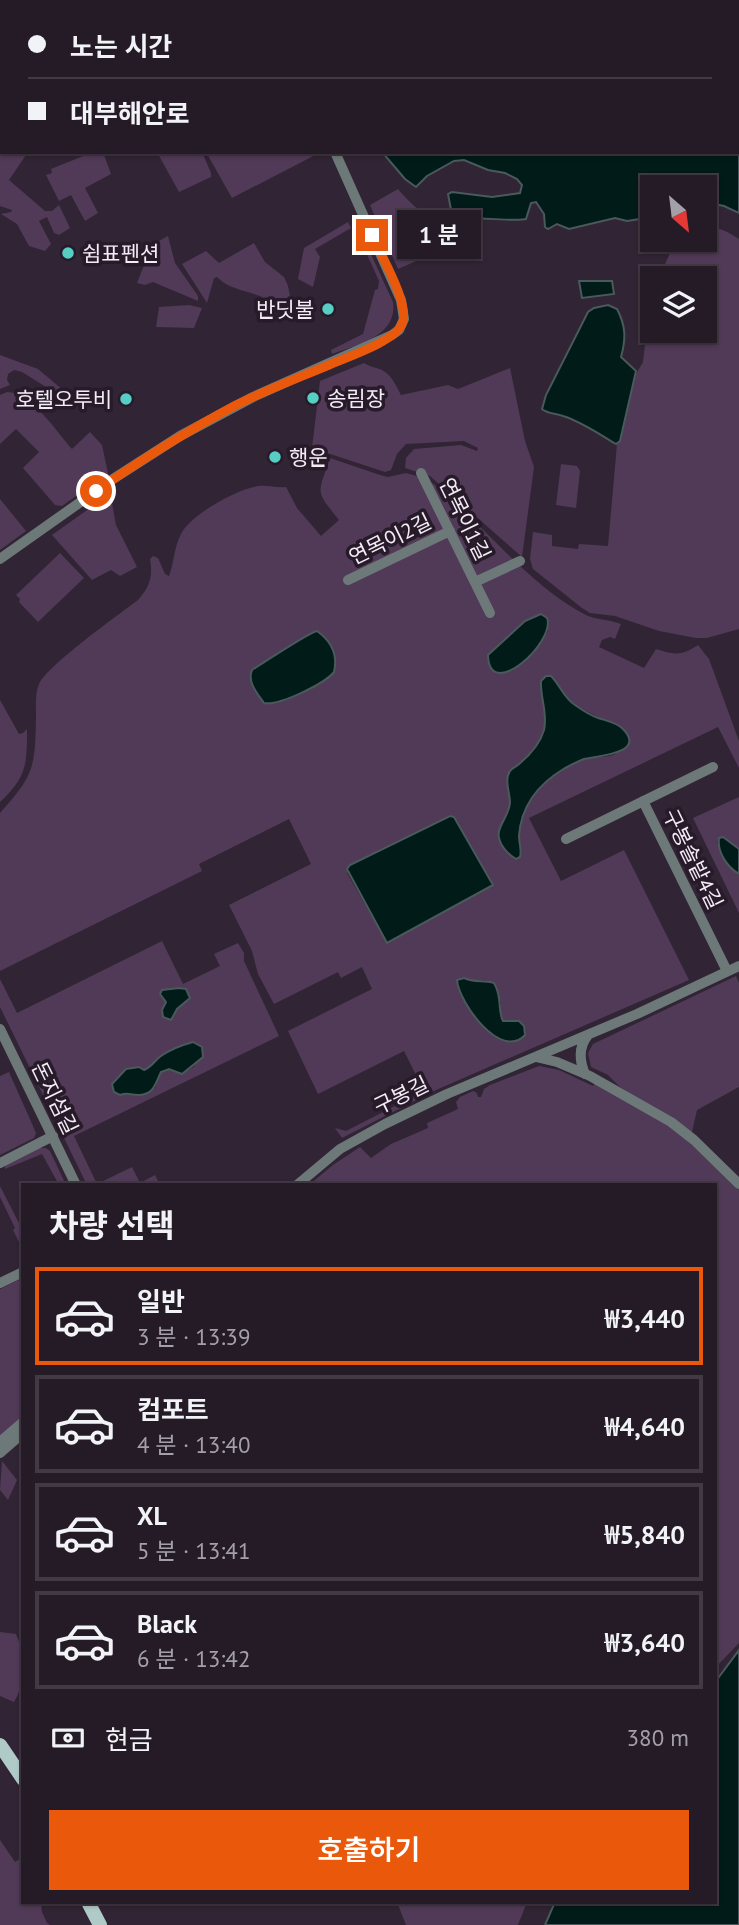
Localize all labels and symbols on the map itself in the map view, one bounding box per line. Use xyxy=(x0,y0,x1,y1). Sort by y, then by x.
north arrow xyxy=(640,175,718,252)
callout: 1 분 xyxy=(396,210,480,260)
route end xyxy=(356,219,388,251)
place label: 쉼표펜션 xyxy=(82,240,159,267)
marker: 쉼표펜션 xyxy=(60,245,76,261)
place label: 반딧불 xyxy=(256,296,314,323)
marker: 반딧불 xyxy=(320,301,336,317)
place label: 송림장 xyxy=(327,385,385,412)
place label: 호텔오투비 xyxy=(15,386,112,413)
marker: 송림장 xyxy=(305,390,321,406)
marker: 호텔오투비 xyxy=(118,391,134,407)
place label: 행운 xyxy=(289,444,328,471)
marker: 행운 xyxy=(267,449,283,465)
street label: 연목이1길 xyxy=(433,473,497,565)
route start xyxy=(80,475,112,507)
street label: 연목이2길 xyxy=(344,507,436,571)
street label: 구봉솔밭4길 xyxy=(657,805,729,913)
street label: 돈지섬길 xyxy=(26,1057,84,1139)
street label: 구봉길 xyxy=(369,1070,433,1120)

